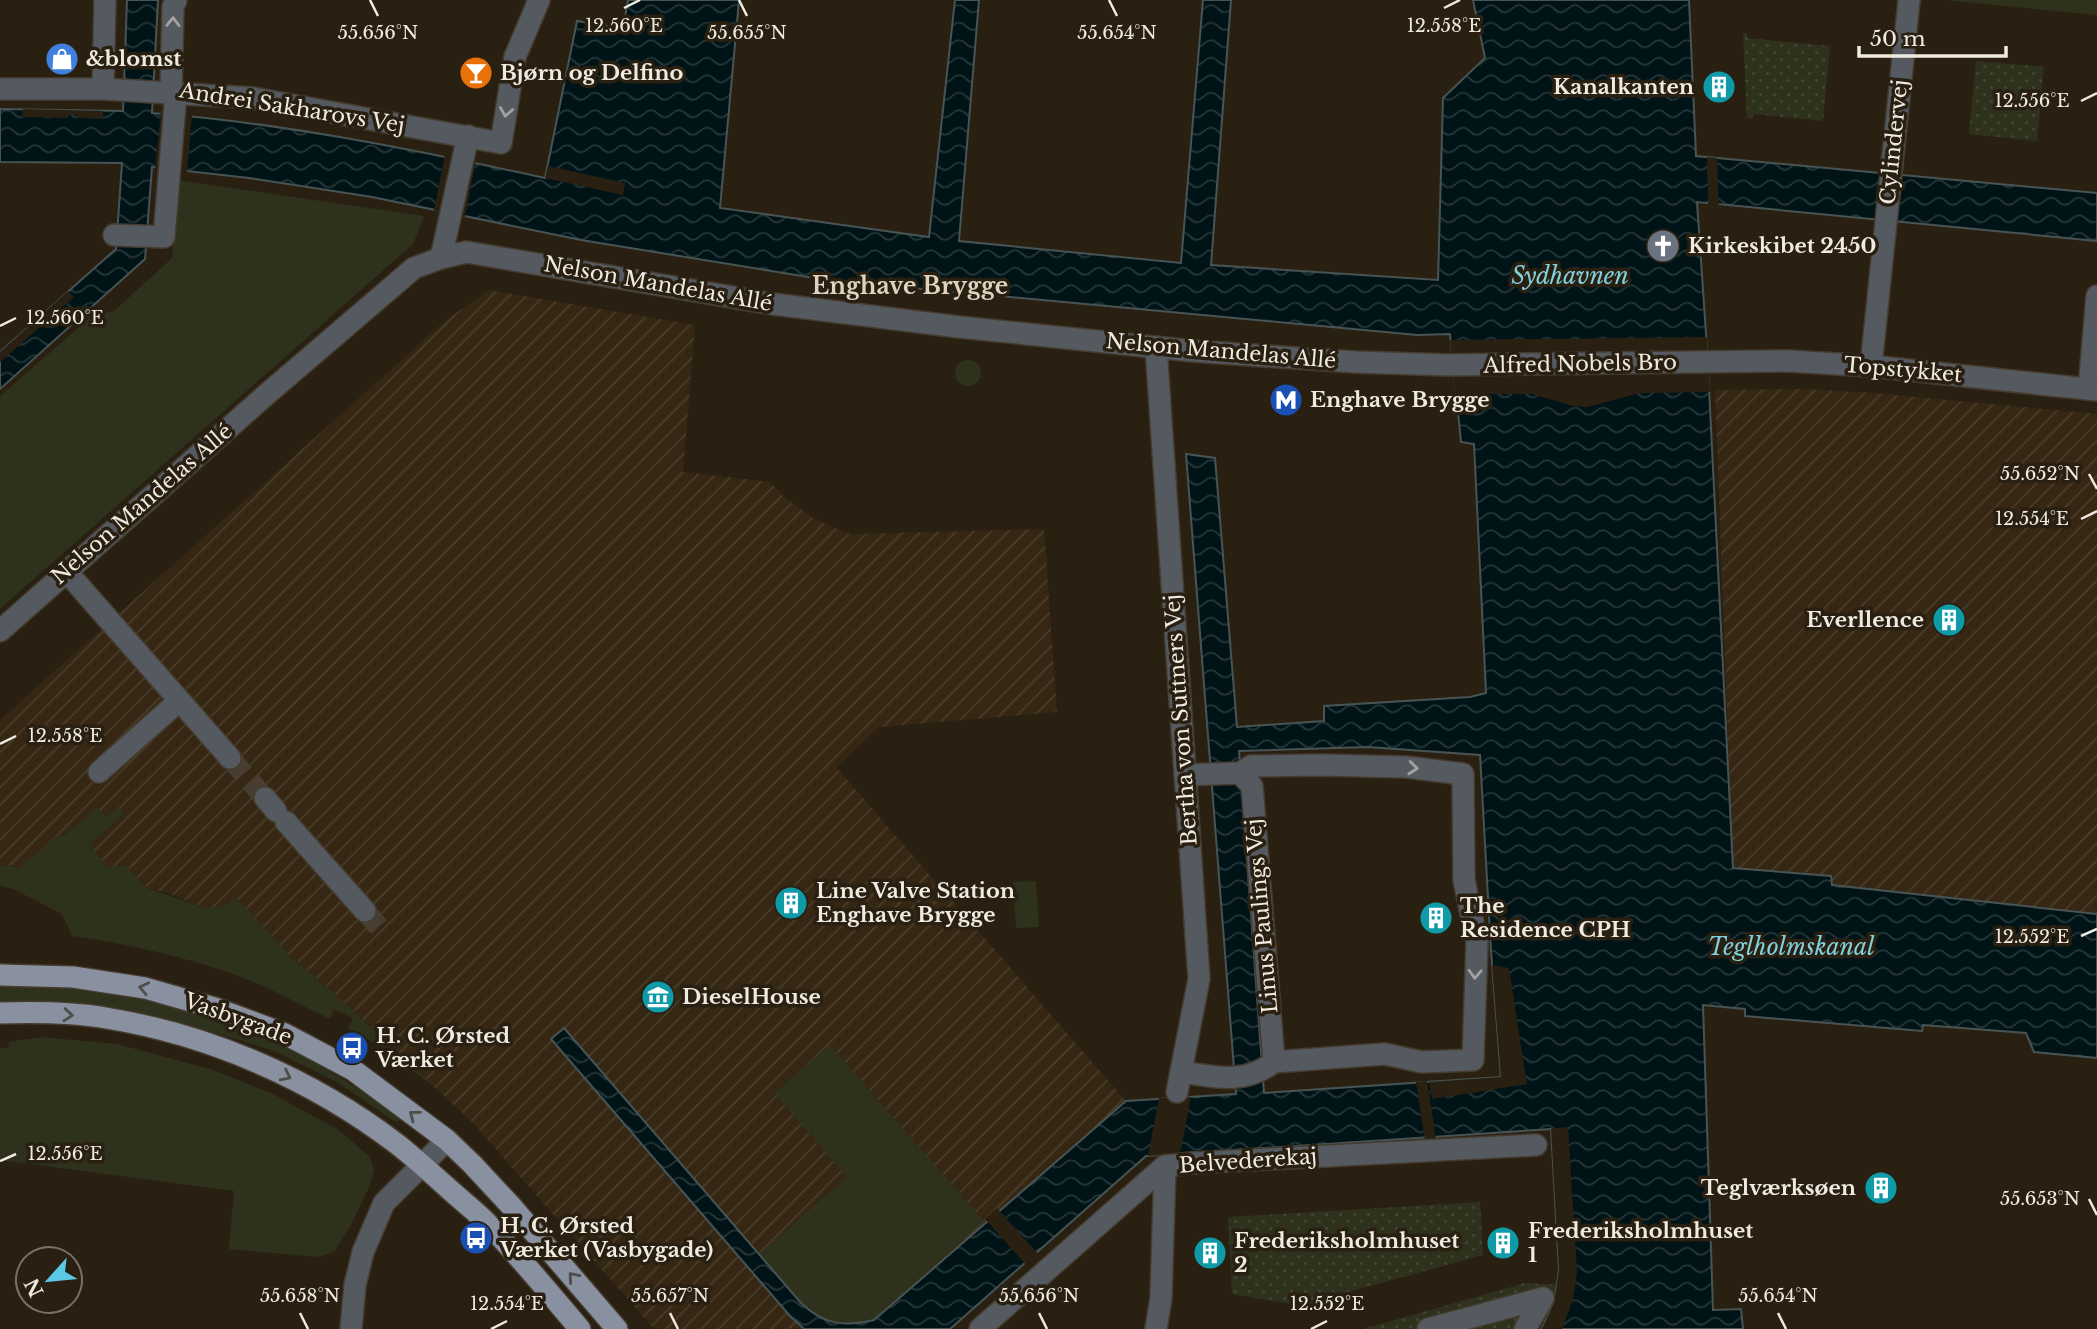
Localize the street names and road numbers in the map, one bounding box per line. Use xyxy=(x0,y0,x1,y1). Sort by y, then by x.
street label: Andrei Sakharovs Vej xyxy=(177,77,406,139)
street label: Cylindervej xyxy=(1875,78,1913,206)
street label: Nelson Mandelas Allé xyxy=(542,251,774,317)
street label: Nelson Mandelas Allé xyxy=(1105,328,1337,374)
street label: Alfred Nobels Bro xyxy=(1482,349,1677,379)
street label: Topstykket xyxy=(1843,352,1963,388)
street label: Nelson Mandelas Allé xyxy=(46,418,238,590)
street label: Bertha von Suttners Vej xyxy=(1159,594,1203,846)
street label: Linus Paulings Vej xyxy=(1241,818,1283,1014)
street label: Vasbygade xyxy=(180,987,295,1050)
street label: Belvederekaj xyxy=(1178,1143,1318,1179)

